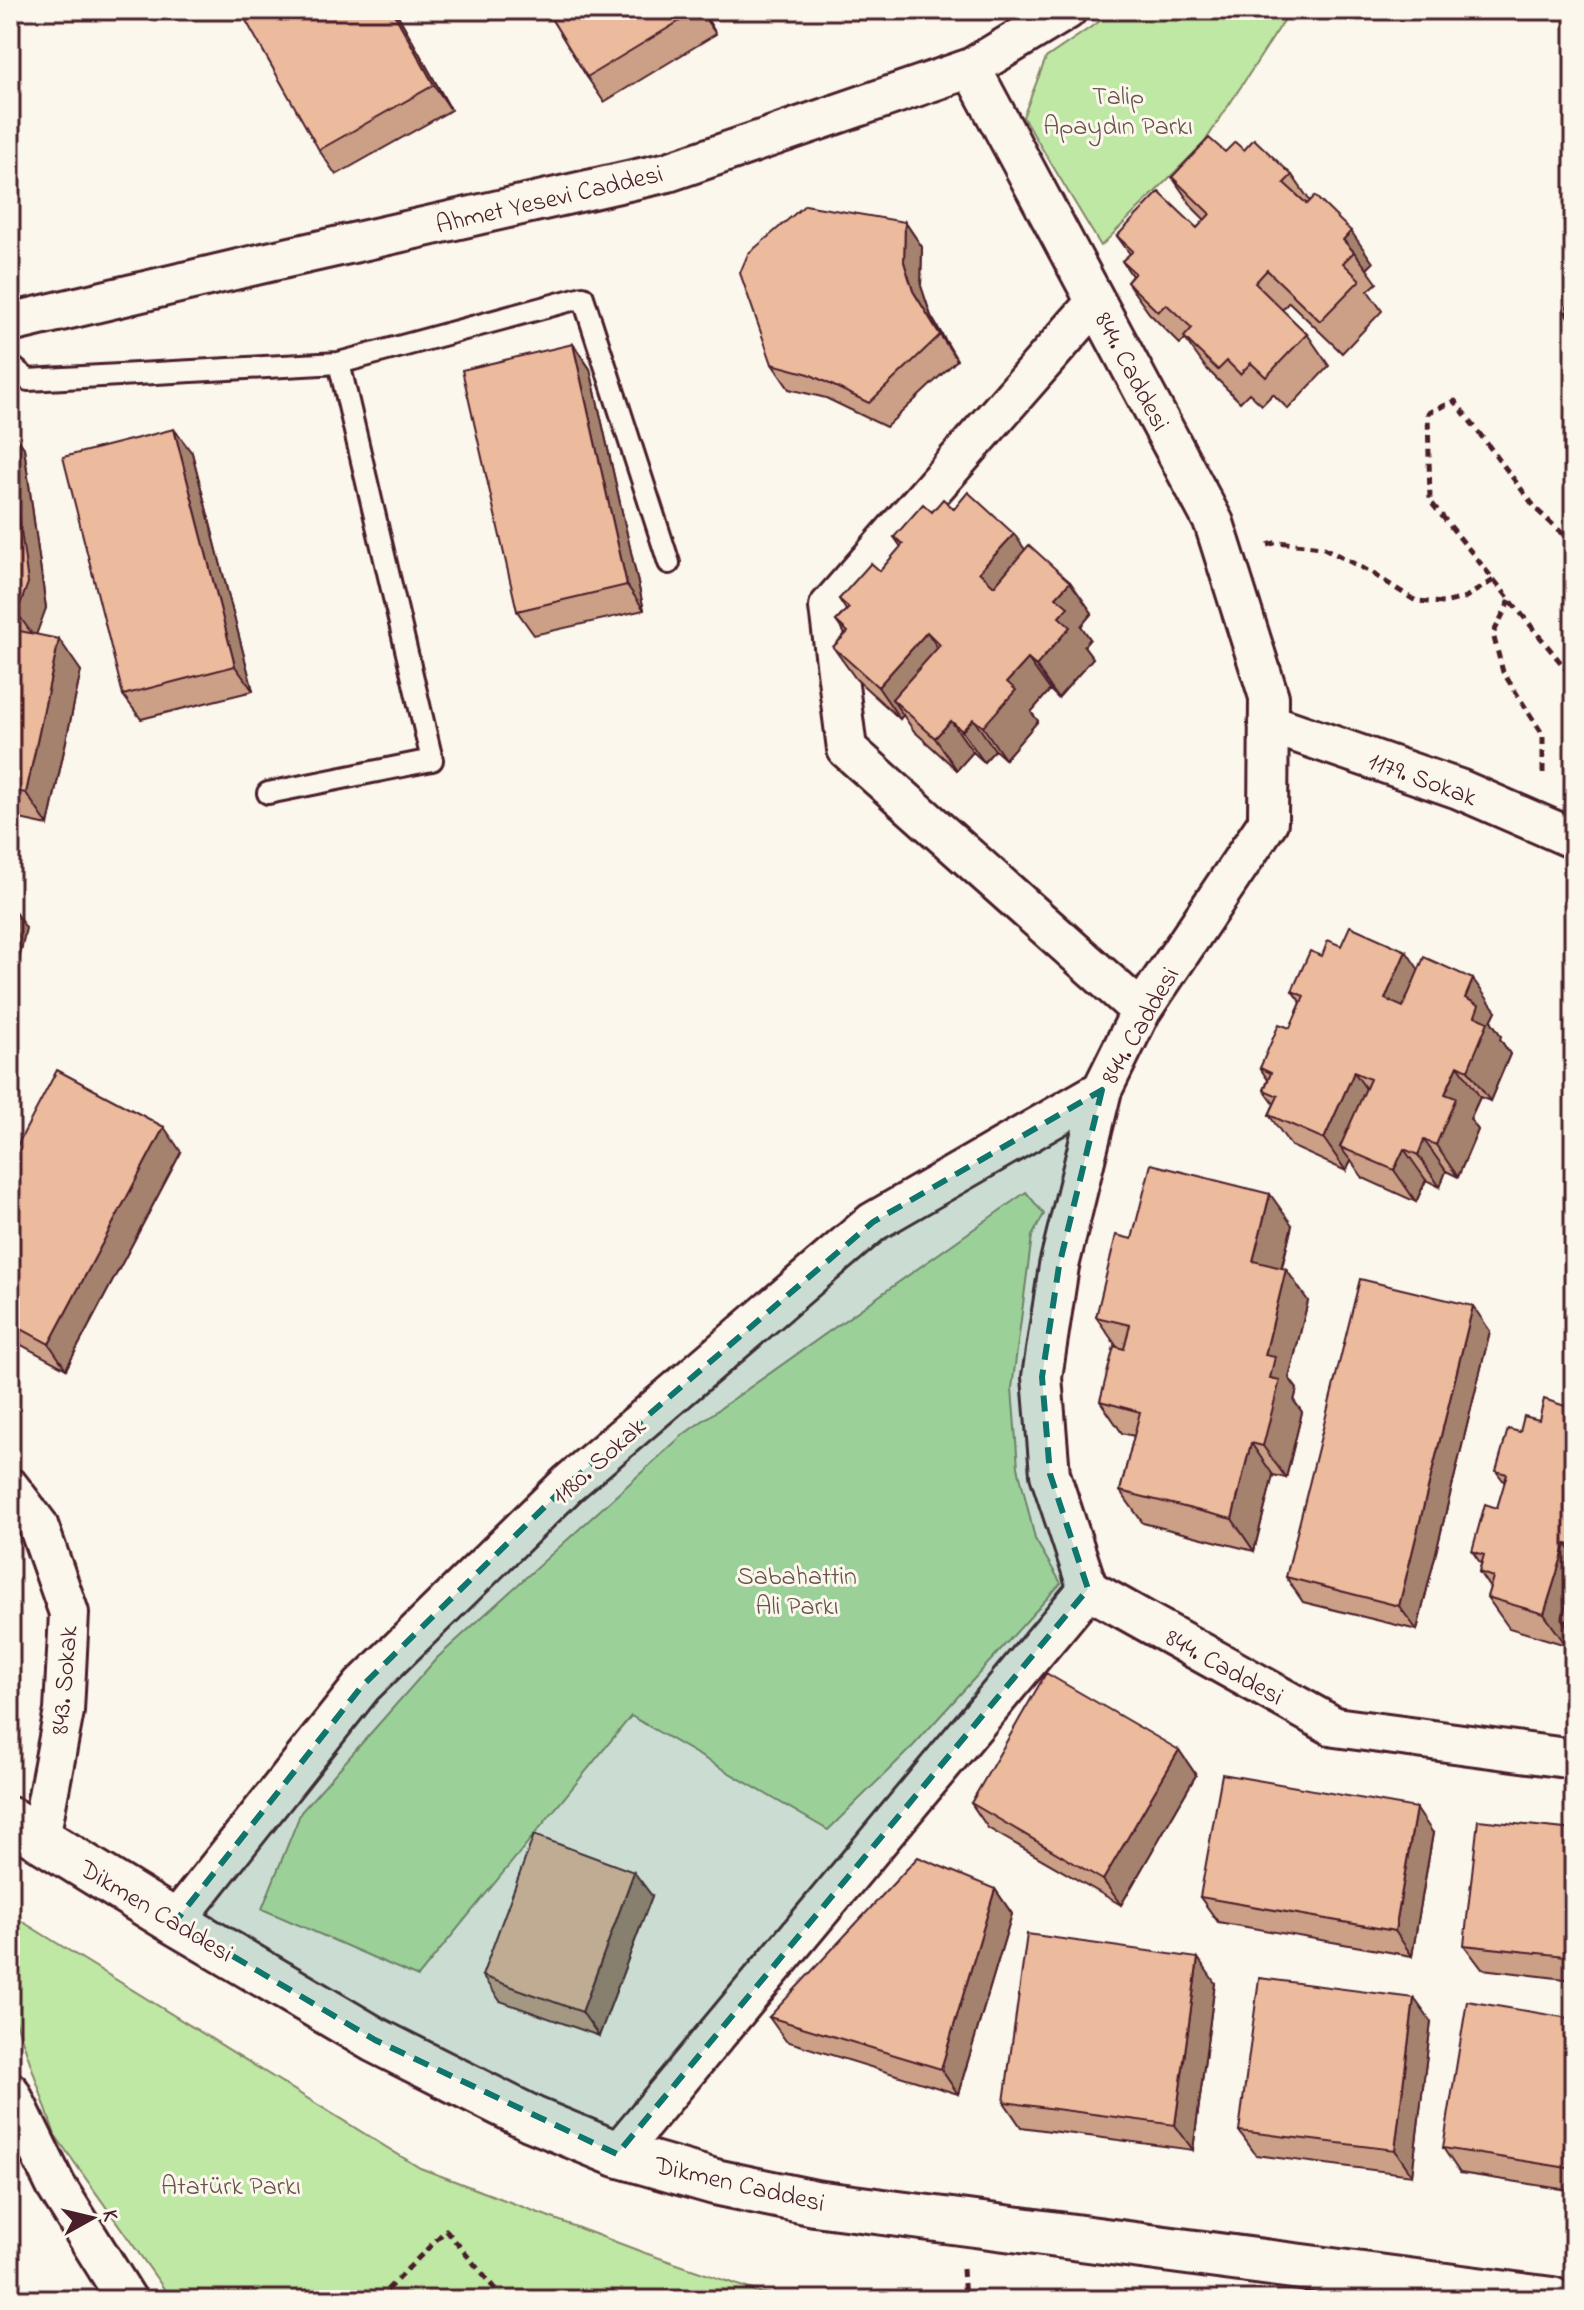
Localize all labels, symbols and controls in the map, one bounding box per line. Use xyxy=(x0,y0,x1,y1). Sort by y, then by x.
park label: Talip Apaydın Parkı xyxy=(1043,79,1193,147)
street label: Ahmet Yesevi Caddesi xyxy=(432,156,667,246)
street label: 844. Caddesi xyxy=(1083,306,1178,439)
street label: 1179. Sokak xyxy=(1362,744,1482,818)
street label: 844. Caddesi xyxy=(1093,961,1191,1092)
street label: 1180. Sokak xyxy=(544,1409,656,1515)
park label: Sabahattin Ali Parkı xyxy=(737,1559,857,1627)
street label: 844. Caddesi xyxy=(1157,1620,1290,1717)
street label: 843. Sokak xyxy=(42,1624,90,1736)
street label: Dikmen Caddesi xyxy=(70,1851,240,1974)
street label: Dikmen Caddesi xyxy=(650,2148,828,2224)
park label: Atatürk Parkı xyxy=(161,2169,301,2207)
north arrow xyxy=(52,2178,132,2258)
text: K xyxy=(92,2208,126,2224)

